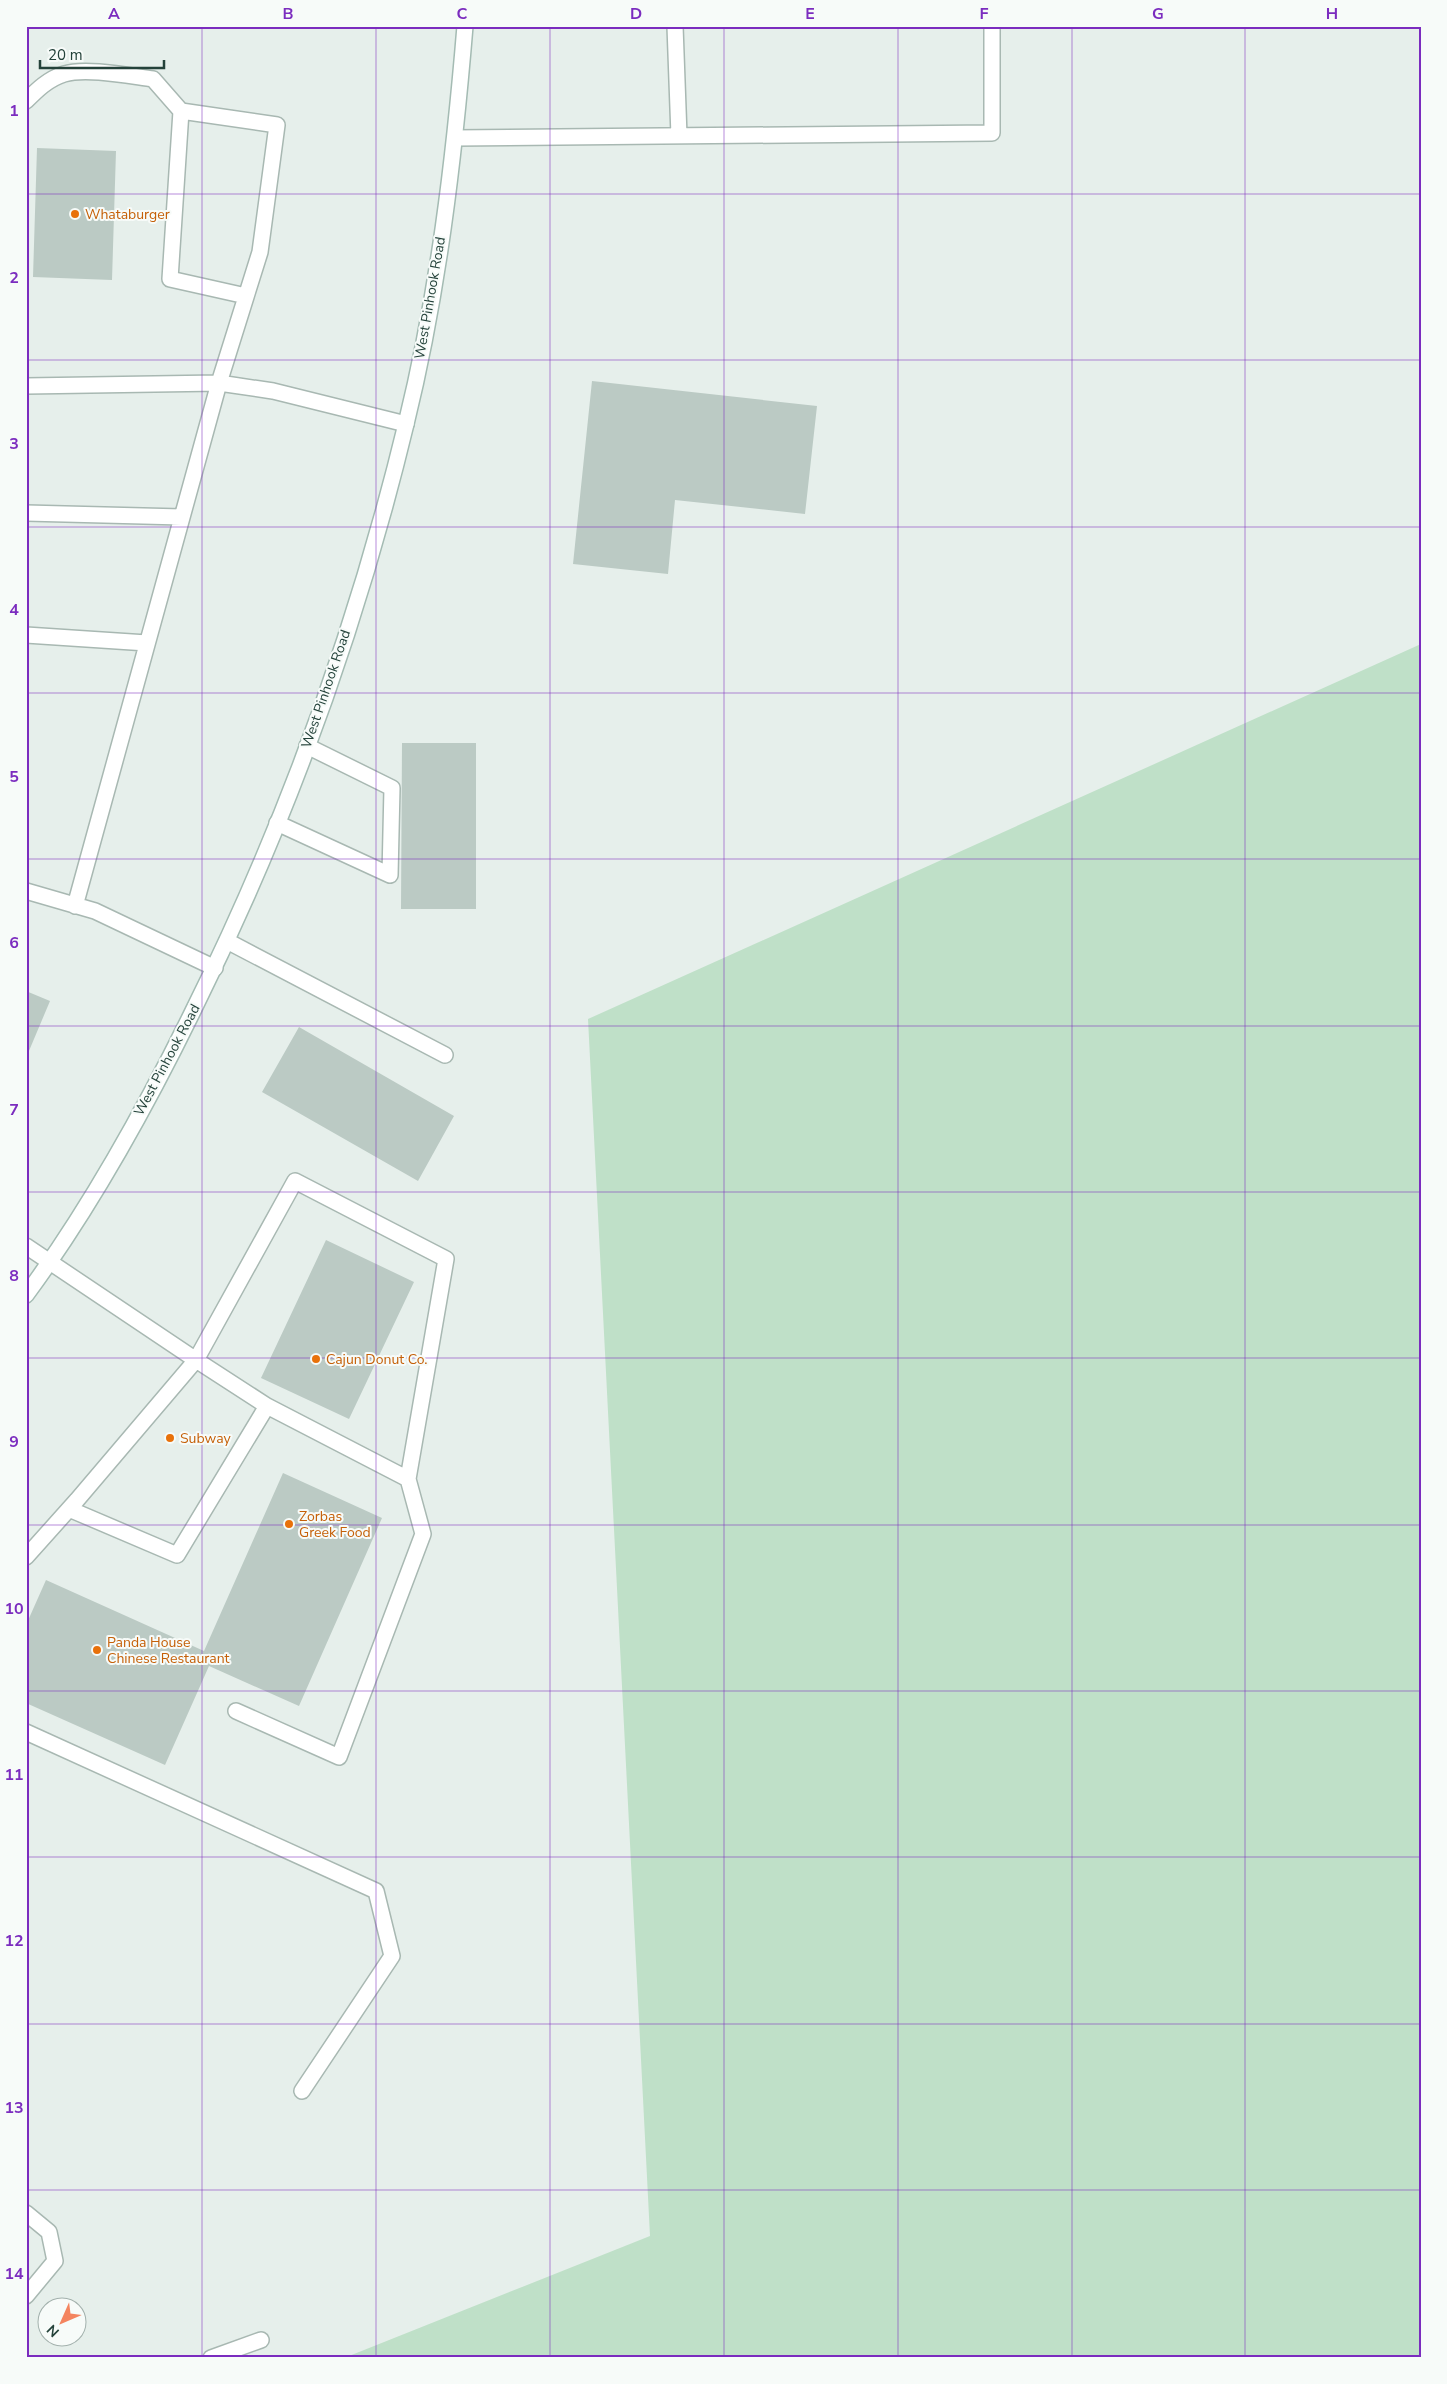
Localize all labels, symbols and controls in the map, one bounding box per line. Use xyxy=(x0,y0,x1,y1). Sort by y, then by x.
text: A xyxy=(108,3,120,25)
text: B xyxy=(282,3,294,25)
text: C xyxy=(457,3,468,25)
text: D xyxy=(630,3,642,25)
text: E xyxy=(805,3,815,25)
text: F xyxy=(980,3,989,25)
text: G xyxy=(1152,3,1164,25)
text: H xyxy=(1326,3,1338,25)
scale bar xyxy=(40,38,164,70)
text: 20 m xyxy=(48,45,83,65)
text: 1 xyxy=(9,100,19,122)
place label: Whataburger xyxy=(85,205,170,224)
marker: Whataburger xyxy=(69,208,81,220)
street label: West Pinhook Road xyxy=(410,235,450,361)
text: 2 xyxy=(9,267,19,289)
text: 3 xyxy=(9,433,19,455)
text: 4 xyxy=(9,599,19,621)
street label: West Pinhook Road xyxy=(297,627,355,751)
text: 5 xyxy=(9,766,19,788)
text: 6 xyxy=(9,932,19,954)
street label: West Pinhook Road xyxy=(130,1001,204,1119)
text: 7 xyxy=(9,1099,19,1121)
text: 8 xyxy=(9,1265,19,1287)
place label: Cajun Donut Co. xyxy=(326,1350,427,1369)
marker: Cajun Donut Co. xyxy=(310,1353,322,1365)
place label: Subway xyxy=(180,1429,232,1448)
text: 9 xyxy=(9,1431,19,1453)
marker: Subway xyxy=(164,1432,176,1444)
place label: Zorbas Greek Food xyxy=(299,1507,371,1542)
marker: Zorbas Greek Food xyxy=(283,1518,295,1530)
text: 10 xyxy=(4,1598,24,1620)
place label: Panda House Chinese Restaurant xyxy=(107,1633,230,1668)
marker: Panda House Chinese Restaurant xyxy=(91,1644,103,1656)
text: 11 xyxy=(4,1764,24,1786)
text: 12 xyxy=(4,1930,24,1952)
text: 13 xyxy=(4,2097,24,2119)
text: 14 xyxy=(4,2263,24,2285)
north arrow xyxy=(38,2296,88,2346)
text: N xyxy=(43,2320,64,2341)

